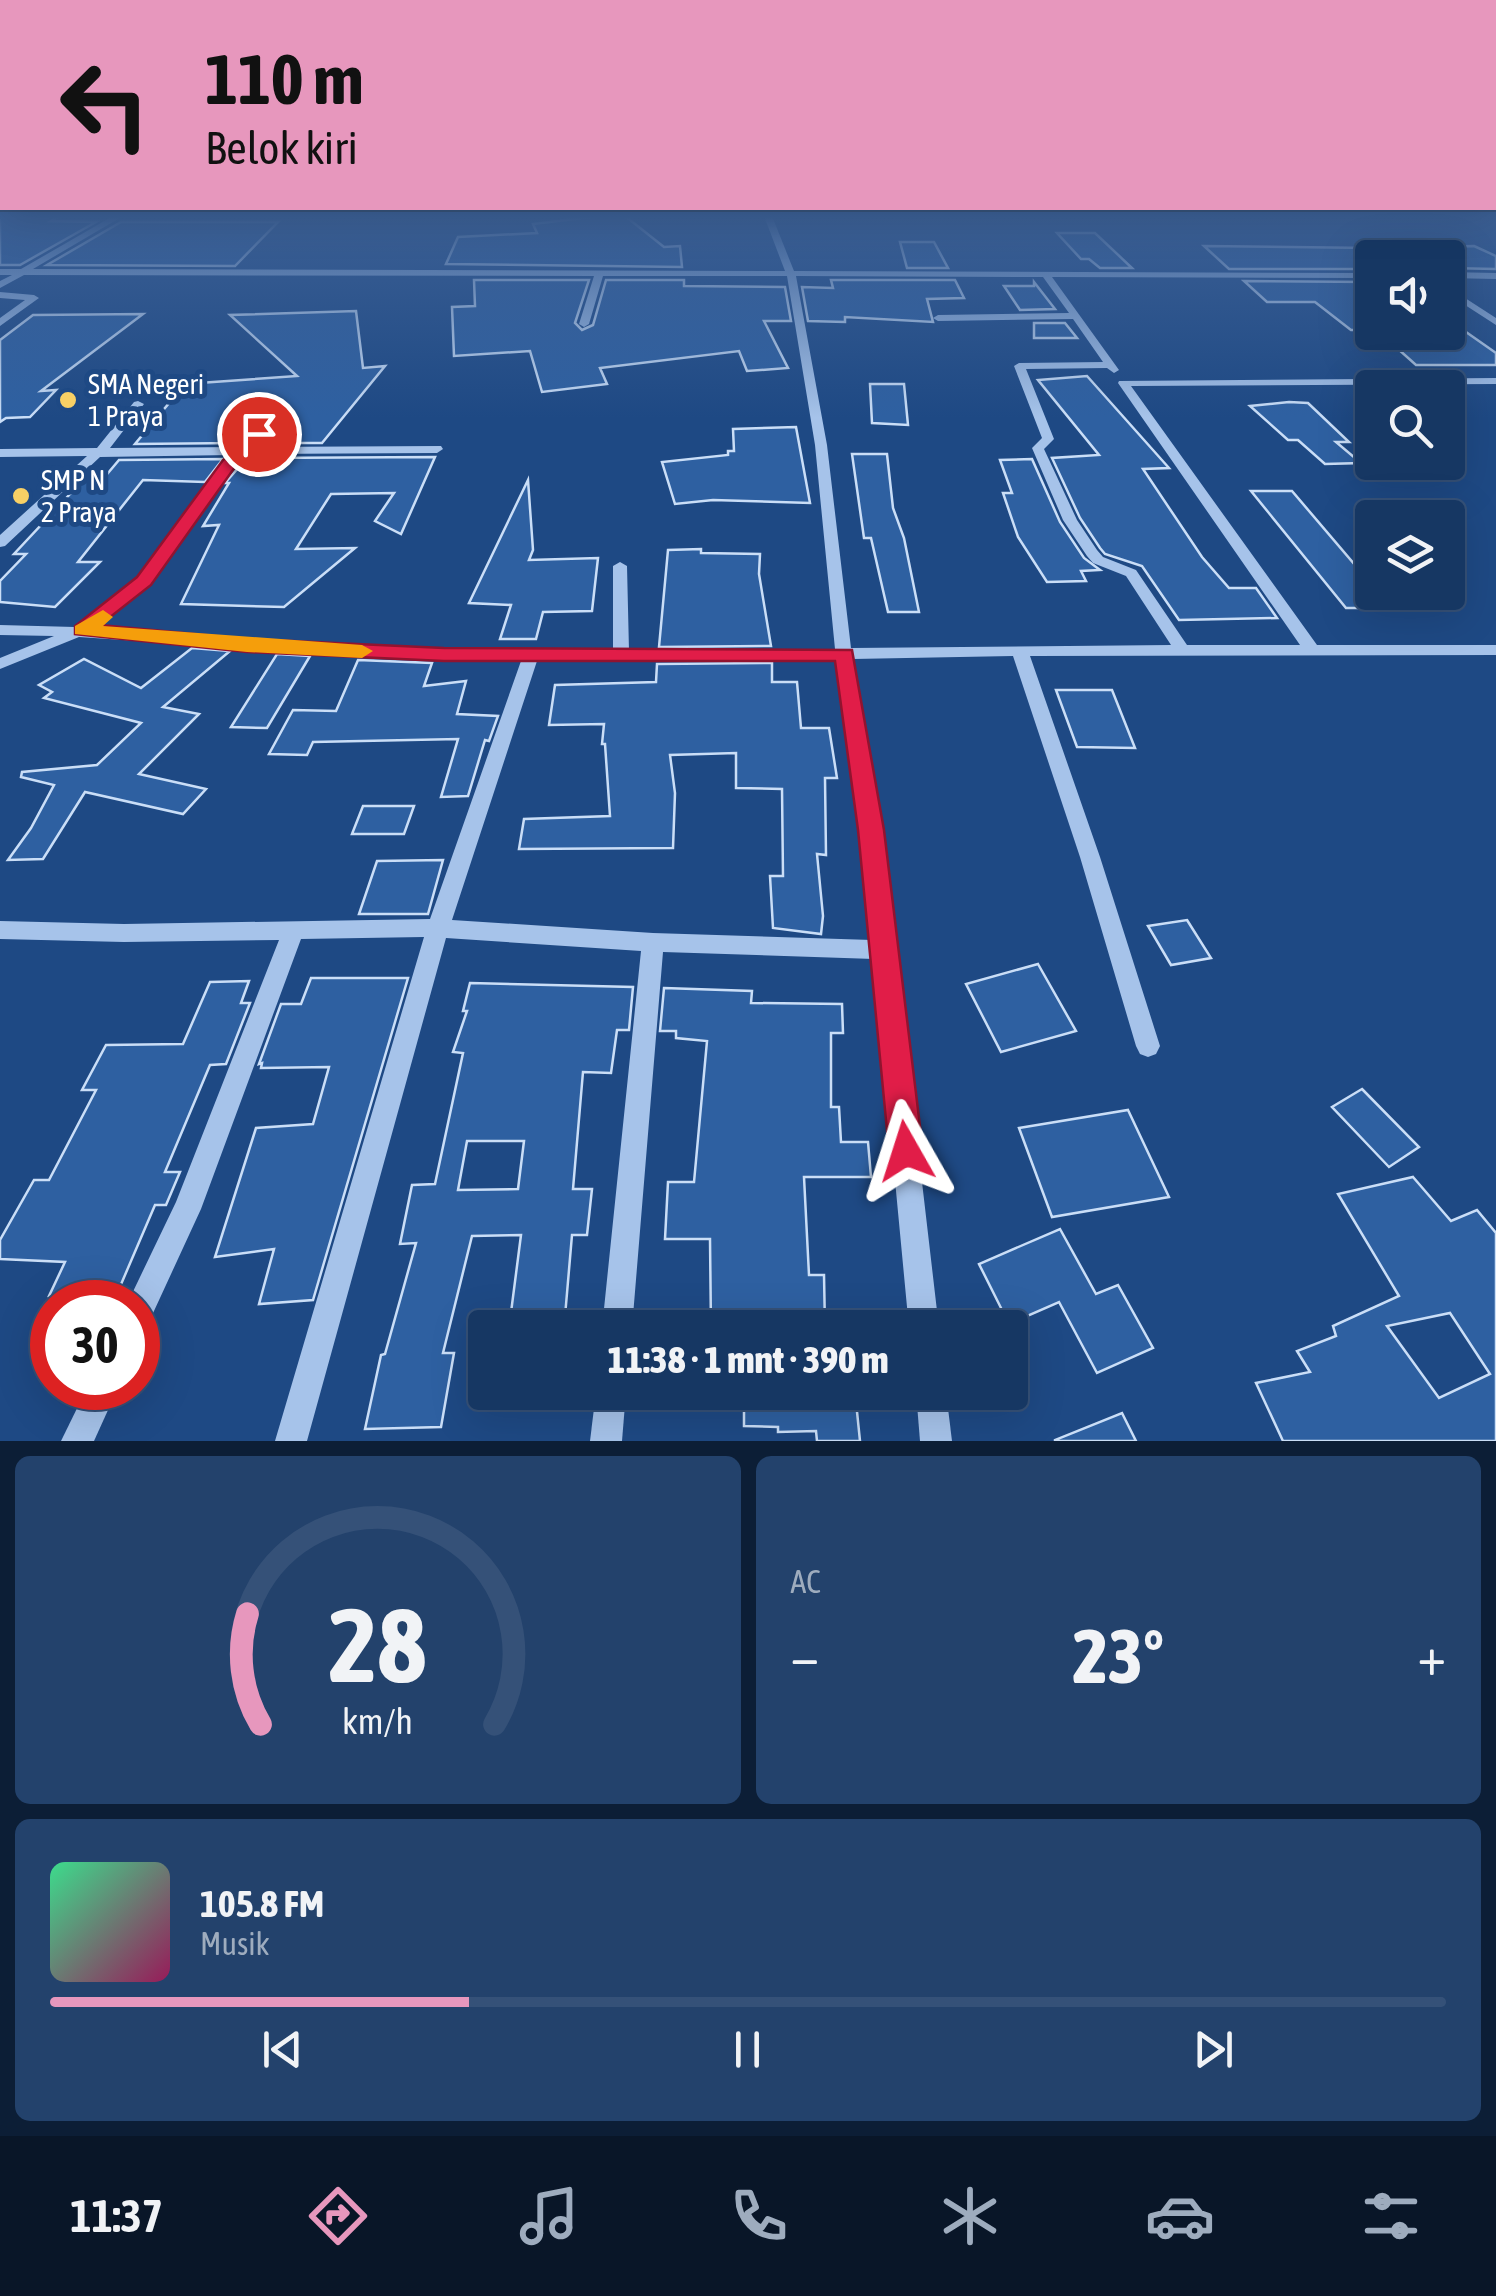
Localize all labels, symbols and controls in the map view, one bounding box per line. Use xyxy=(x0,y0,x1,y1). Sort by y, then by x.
text: 110 m xyxy=(205,39,364,119)
icon: left xyxy=(40,40,170,170)
text: Belok kiri xyxy=(205,122,358,174)
map controls xyxy=(1355,240,1465,610)
button: sound xyxy=(1355,240,1465,350)
place label: SMA Negeri 1 Praya xyxy=(88,368,204,432)
button: search xyxy=(1355,370,1465,480)
marker: SMA Negeri 1 Praya xyxy=(57,389,79,411)
pin xyxy=(217,392,302,477)
icon: arrive xyxy=(232,407,287,462)
place label: SMP N 2 Praya xyxy=(41,464,117,528)
marker: SMP N 2 Praya xyxy=(10,485,32,507)
button: layers xyxy=(1355,500,1465,610)
position arrow xyxy=(854,1099,958,1203)
speed limit sign: 30 xyxy=(30,1280,160,1410)
text: 11:38 · 1 mnt · 390 m xyxy=(607,1338,889,1381)
text: AC xyxy=(791,1563,821,1600)
text: 28 xyxy=(329,1585,427,1704)
text: 23° xyxy=(1073,1613,1164,1699)
text: − xyxy=(791,1624,819,1687)
text: + xyxy=(1417,1624,1446,1687)
text: km/h xyxy=(342,1701,413,1742)
text: 105.8 FM xyxy=(200,1882,324,1925)
text: Musik xyxy=(200,1925,270,1962)
icon: previous xyxy=(255,2022,310,2077)
icon: pause xyxy=(720,2022,775,2077)
icon: next xyxy=(1186,2022,1241,2077)
icon: directions xyxy=(303,2181,373,2251)
icon: music xyxy=(514,2181,584,2251)
icon: phone xyxy=(724,2181,794,2251)
icon: climate xyxy=(935,2181,1005,2251)
icon: car xyxy=(1145,2181,1215,2251)
icon: filters xyxy=(1356,2181,1426,2251)
text: 11:37 xyxy=(70,2190,163,2242)

